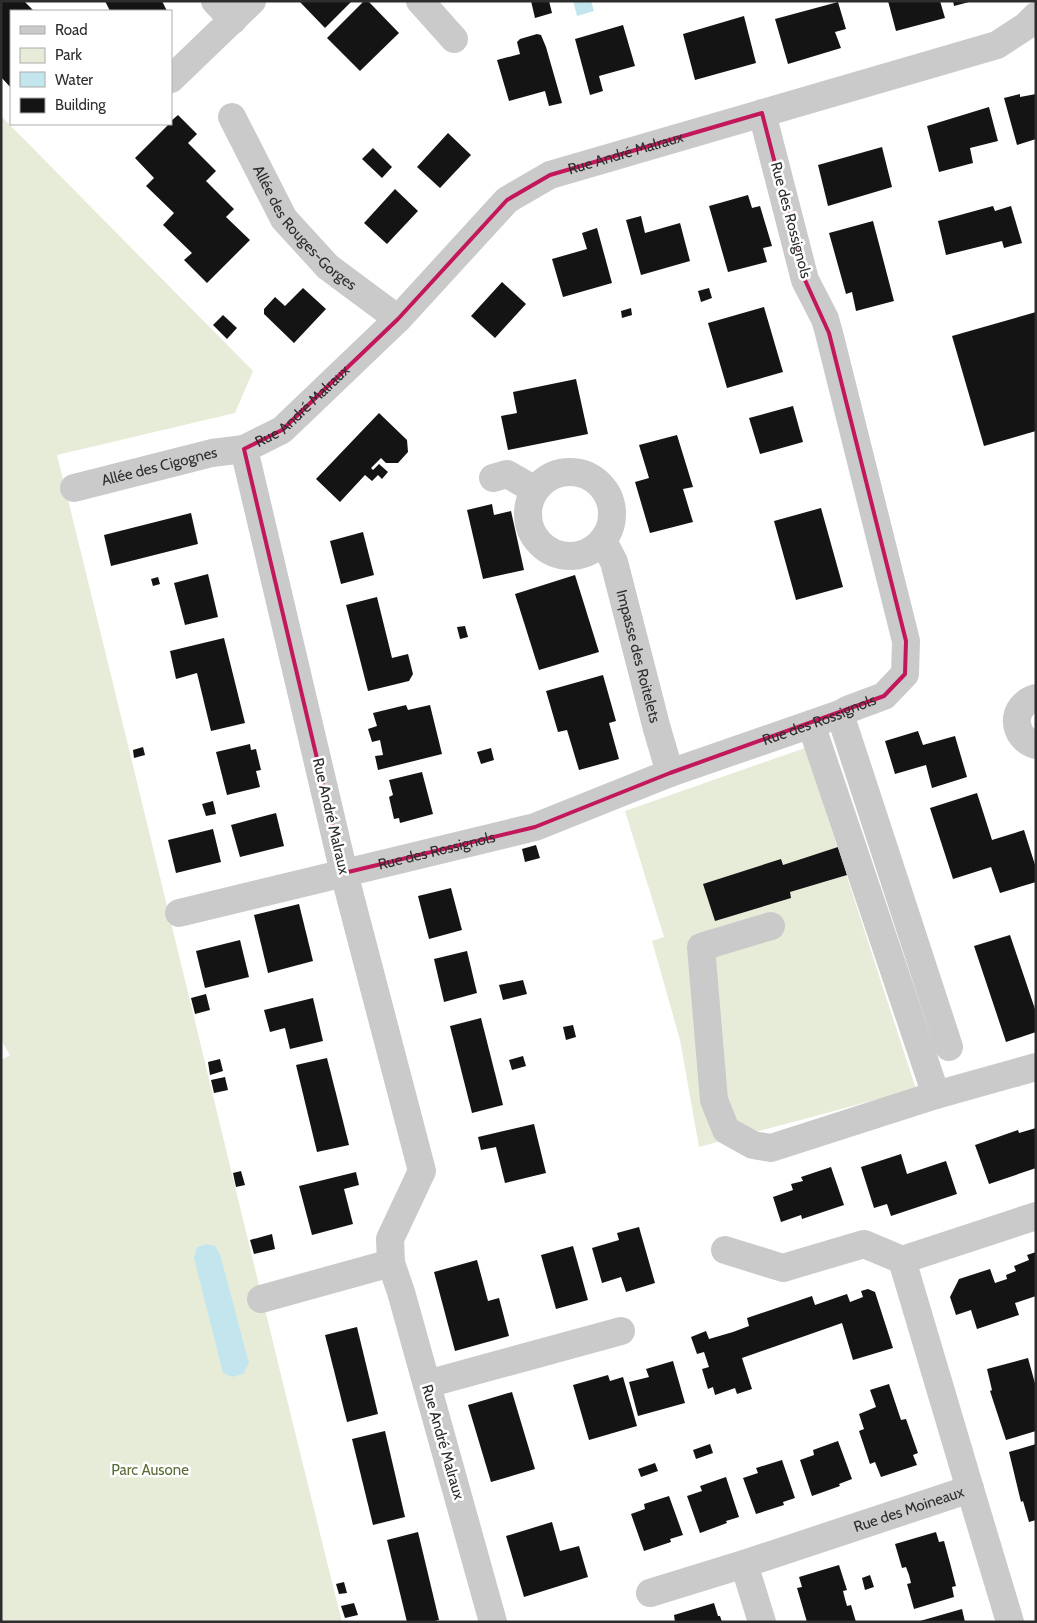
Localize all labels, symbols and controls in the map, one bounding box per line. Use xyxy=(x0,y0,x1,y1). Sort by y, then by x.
legend xyxy=(10,10,172,125)
text: Road xyxy=(55,21,88,39)
text: Park xyxy=(55,46,82,64)
text: Water xyxy=(55,71,93,89)
text: Building xyxy=(55,96,106,114)
street label: Rue André Malraux xyxy=(566,128,685,178)
street label: Rue des Rossignols xyxy=(767,160,815,280)
street label: Allée des Rouges-Gorges xyxy=(249,162,360,294)
street label: Rue André Malraux xyxy=(252,361,353,451)
street label: Allée des Cigognes xyxy=(99,443,218,490)
street label: Impasse des Roitelets xyxy=(612,588,664,725)
street label: Rue des Rossignols xyxy=(760,691,878,749)
street label: Rue André Malraux xyxy=(309,756,353,876)
street label: Rue des Rossignols xyxy=(376,828,497,874)
street label: Rue André Malraux xyxy=(418,1382,468,1502)
park label: Parc Ausone xyxy=(111,1461,189,1479)
street label: Rue des Moineaux xyxy=(851,1483,966,1536)

